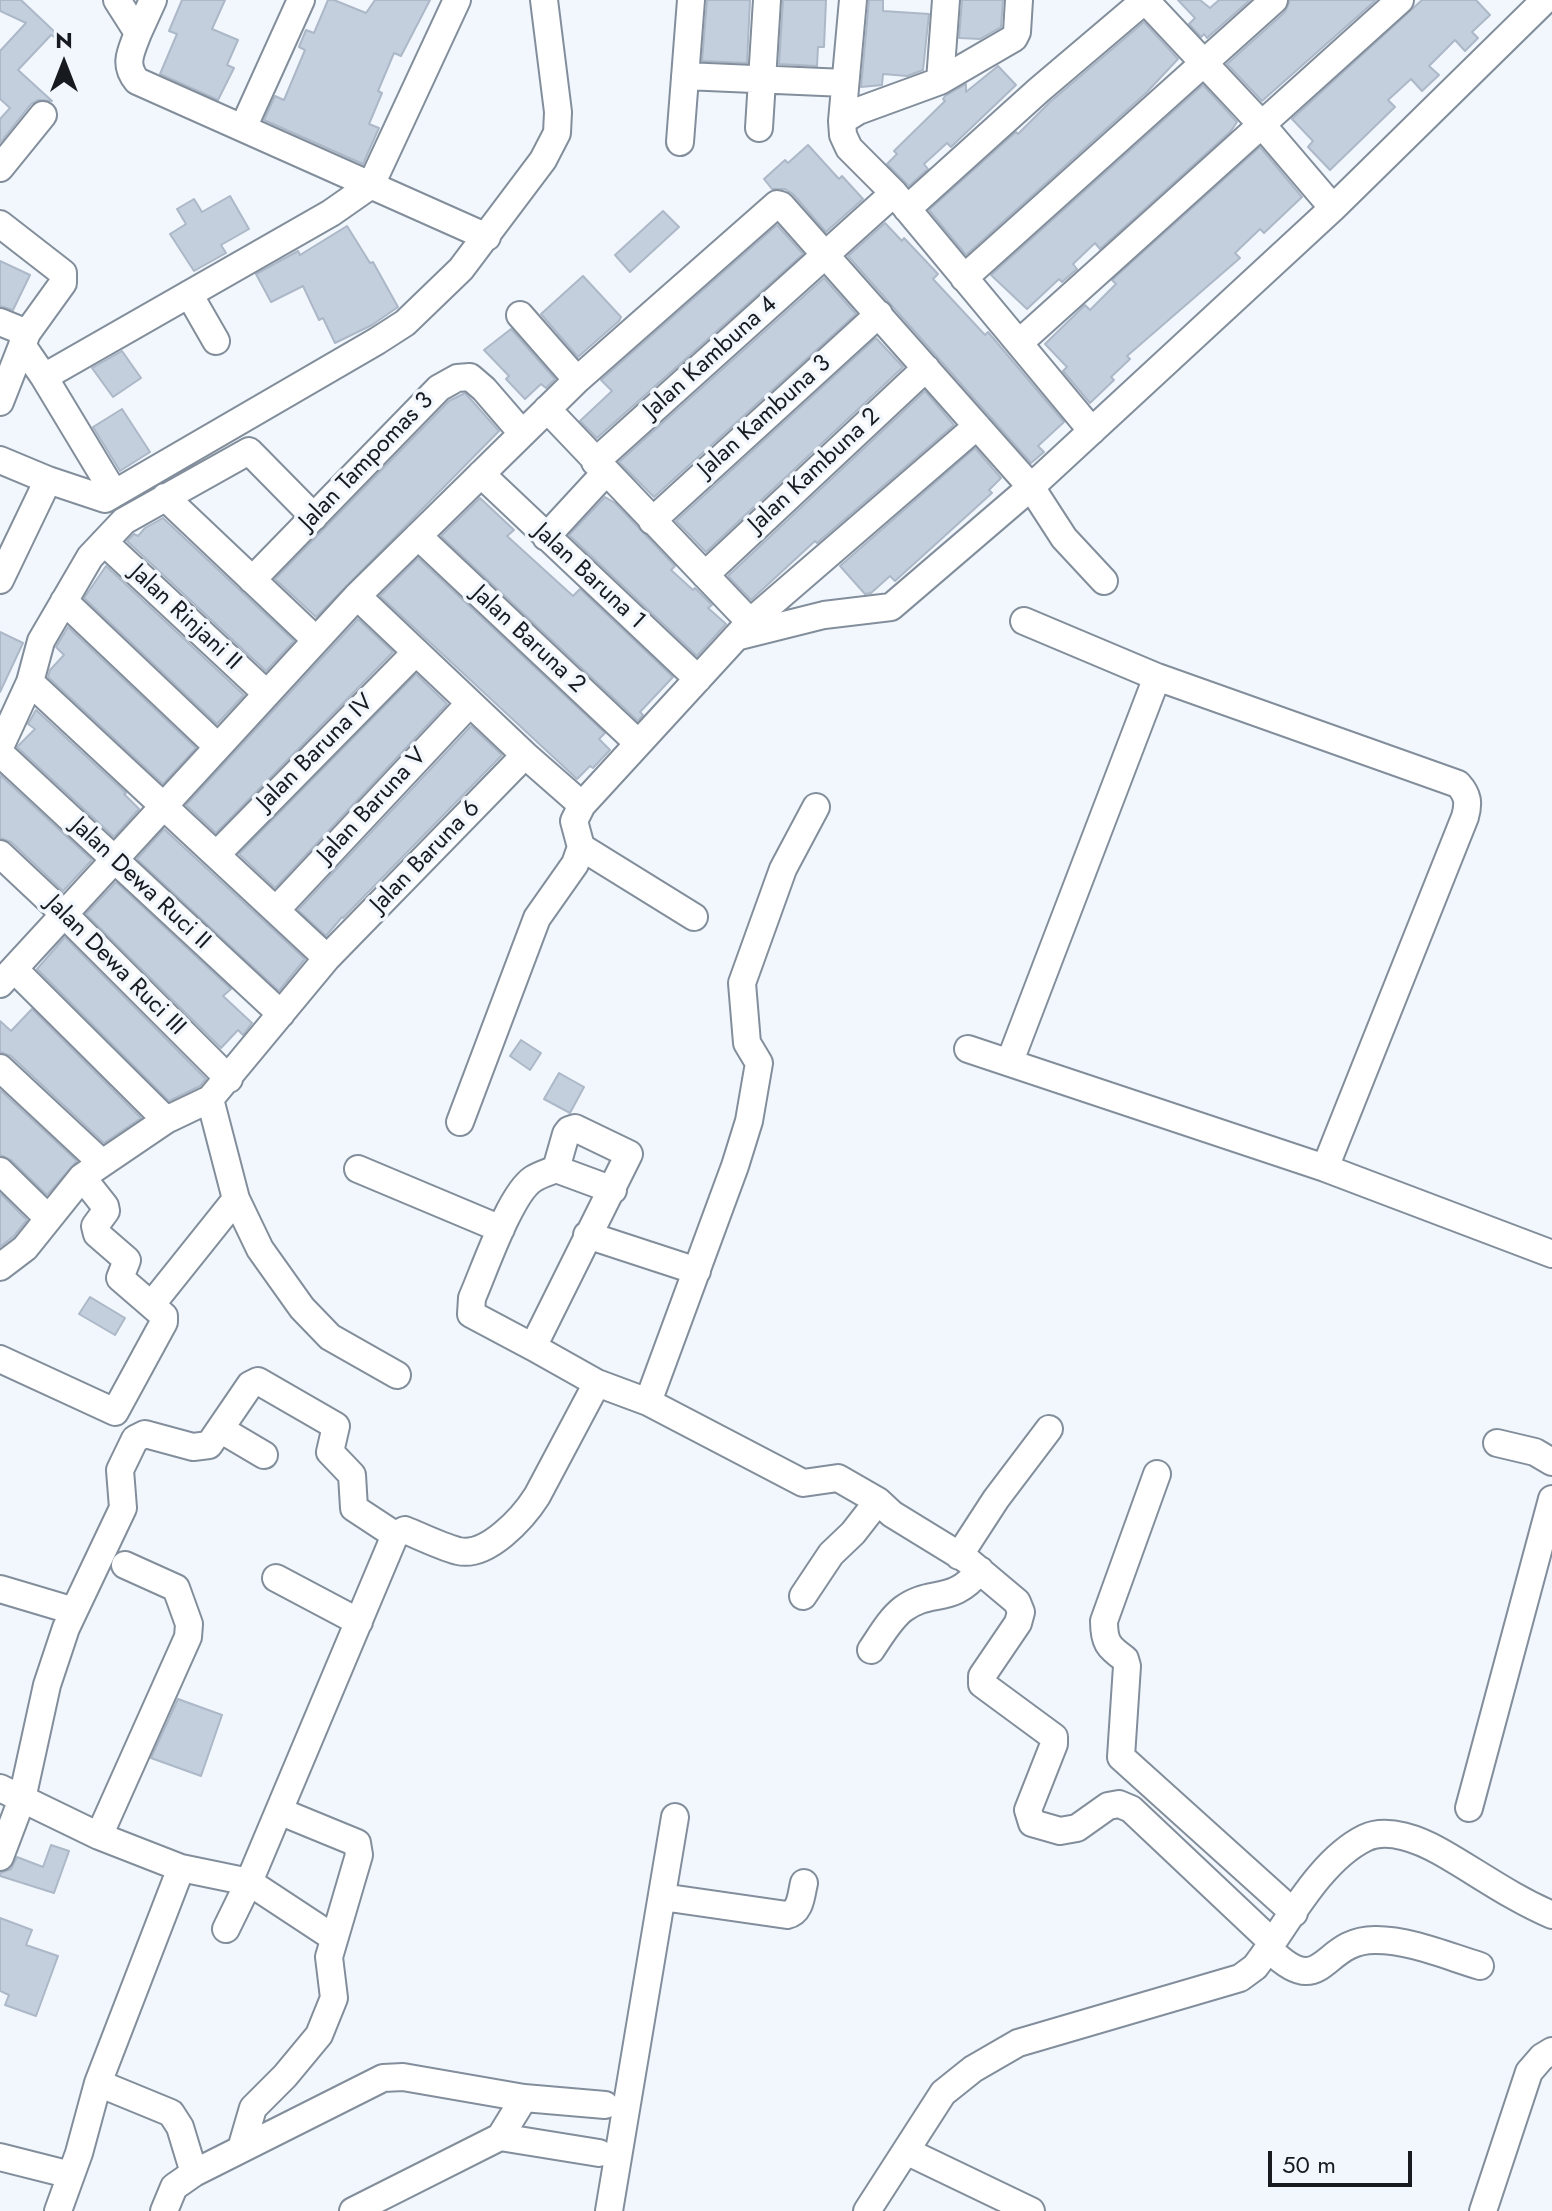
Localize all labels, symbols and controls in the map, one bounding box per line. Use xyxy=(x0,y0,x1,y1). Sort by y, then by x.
north arrow xyxy=(24,24,104,104)
text: N xyxy=(55,24,73,56)
street label: Jalan Kambuna 4 xyxy=(638,291,784,425)
street label: Jalan Kambuna 3 xyxy=(693,350,837,484)
street label: Jalan Tampomas 3 xyxy=(294,387,440,537)
street label: Jalan Kambuna 2 xyxy=(743,403,887,539)
street label: Jalan Baruna 1 xyxy=(527,518,651,636)
street label: Jalan Rinjani II xyxy=(123,559,247,677)
street label: Jalan Baruna 2 xyxy=(465,580,591,700)
street label: Jalan Baruna IV xyxy=(252,689,380,817)
street label: Jalan Baruna V xyxy=(312,742,434,870)
street label: Jalan Baruna 6 xyxy=(365,795,487,919)
street label: Jalan Dewa Ruci II xyxy=(64,812,216,956)
street label: Jalan Dewa Ruci III xyxy=(39,890,191,1042)
scale bar xyxy=(1272,2135,1416,2185)
text: 50 m xyxy=(1282,2147,1336,2182)

